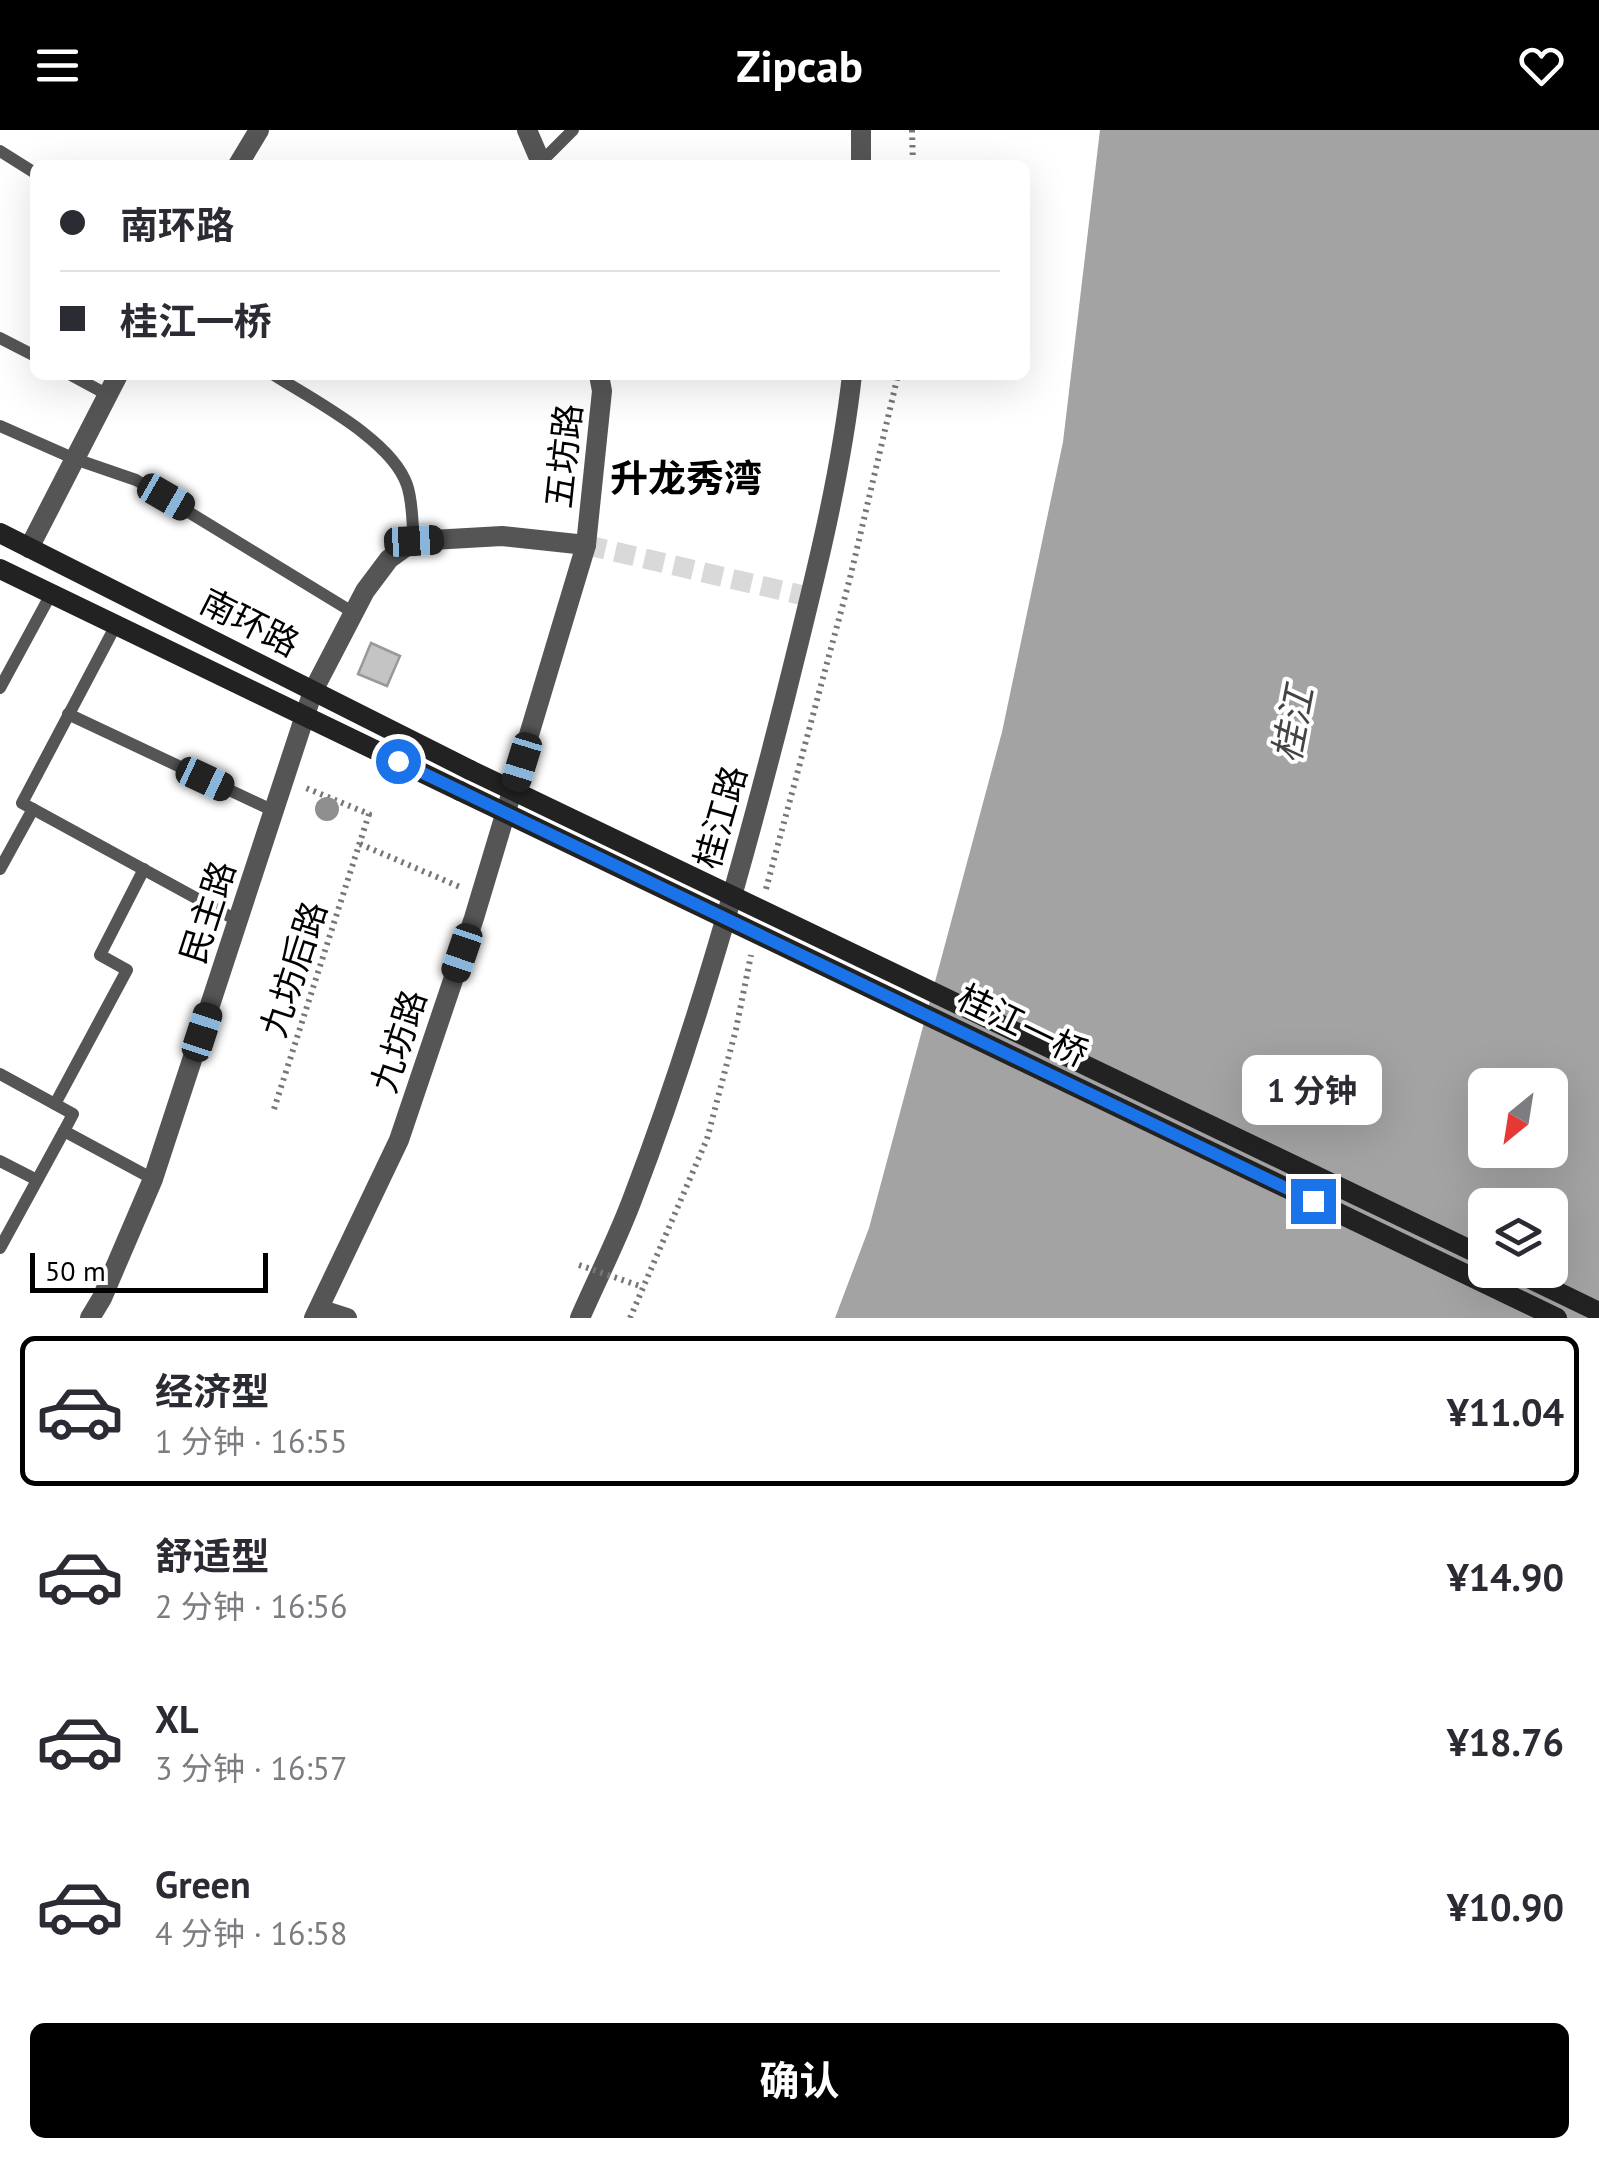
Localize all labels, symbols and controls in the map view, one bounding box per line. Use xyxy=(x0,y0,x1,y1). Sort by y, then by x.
text: Zipcab xyxy=(736,36,863,94)
icon: menu xyxy=(30,38,85,93)
icon: heart xyxy=(1514,38,1569,93)
text: 南环路 xyxy=(120,200,234,249)
text: 桂江一桥 xyxy=(120,296,272,345)
street label: 五坊路 xyxy=(535,401,591,511)
district label: 升龙秀湾 xyxy=(610,453,762,502)
car xyxy=(133,469,199,525)
car xyxy=(383,524,445,558)
street label: 南环路 xyxy=(193,578,307,666)
water label: 桂江 xyxy=(1261,678,1324,766)
car xyxy=(499,729,545,795)
route start xyxy=(376,739,421,784)
car xyxy=(171,753,239,805)
street label: 桂江路 xyxy=(683,760,757,874)
street label: 民主路 xyxy=(169,855,245,969)
street label: 九坊后路 xyxy=(249,895,337,1043)
car xyxy=(438,920,486,986)
street label: 桂江一桥 xyxy=(950,974,1096,1076)
street label: 九坊路 xyxy=(360,984,436,1098)
car xyxy=(178,999,226,1065)
callout: 1 分钟 xyxy=(1243,1056,1383,1126)
north arrow xyxy=(1468,1068,1568,1168)
map controls xyxy=(1468,1068,1568,1288)
text: 1 分钟 xyxy=(1267,1069,1357,1111)
route end xyxy=(1291,1179,1336,1224)
button: layers xyxy=(1468,1188,1568,1288)
scale bar xyxy=(30,1248,268,1292)
text: 50 m xyxy=(45,1252,106,1289)
icon: car xyxy=(35,1366,125,1456)
text: 经济型 xyxy=(155,1366,269,1415)
text: ¥11.04 xyxy=(1447,1387,1564,1436)
text: 1 分钟 · 16:55 xyxy=(155,1420,347,1462)
icon: car xyxy=(35,1531,125,1621)
text: 舒适型 xyxy=(155,1531,269,1580)
text: ¥14.90 xyxy=(1447,1552,1564,1601)
text: 2 分钟 · 16:56 xyxy=(155,1585,347,1627)
text: XL xyxy=(155,1694,199,1743)
icon: car xyxy=(35,1696,125,1786)
text: ¥18.76 xyxy=(1447,1717,1564,1766)
text: 3 分钟 · 16:57 xyxy=(155,1747,347,1789)
text: Green xyxy=(155,1859,251,1908)
icon: car xyxy=(35,1861,125,1951)
text: ¥10.90 xyxy=(1447,1882,1564,1931)
text: 4 分钟 · 16:58 xyxy=(155,1912,347,1954)
button: 确认 xyxy=(30,2023,1569,2138)

